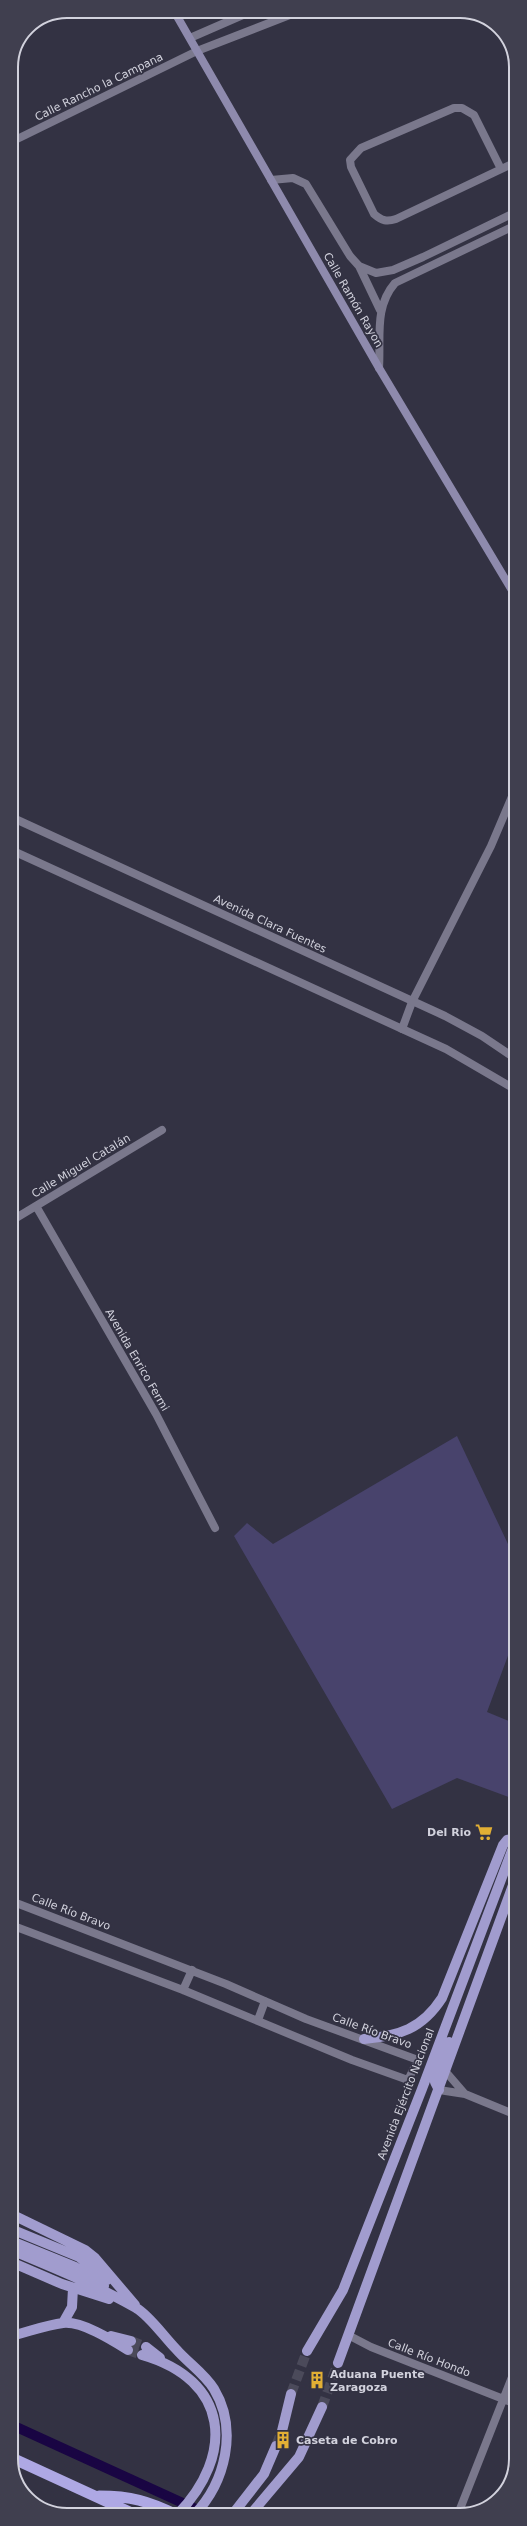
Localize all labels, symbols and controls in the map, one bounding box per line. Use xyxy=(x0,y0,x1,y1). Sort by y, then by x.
street label: Calle Rancho la Campana xyxy=(33,50,165,124)
street label: Calle Ramón Rayon xyxy=(321,250,385,350)
street label: Avenida Clara Fuentes xyxy=(212,892,329,956)
street label: Calle Miguel Catalán xyxy=(29,1131,133,1201)
street label: Avenida Enrico Fermi xyxy=(102,1307,172,1413)
supermarket icon: Del Rio xyxy=(474,1822,494,1842)
place label: Del Rio xyxy=(427,1826,471,1839)
street label: Calle Río Bravo xyxy=(30,1891,113,1933)
street label: Calle Río Bravo xyxy=(330,2011,414,2052)
street label: Avenida Ejército Nacional xyxy=(375,2026,437,2162)
street label: Calle Río Hondo xyxy=(386,2336,472,2380)
place label: Aduana Puente Zaragoza xyxy=(330,2368,425,2394)
building icon: Aduana Puente Zaragoza xyxy=(307,2370,327,2390)
building icon: Caseta de Cobro xyxy=(273,2430,293,2450)
place label: Caseta de Cobro xyxy=(296,2434,398,2447)

